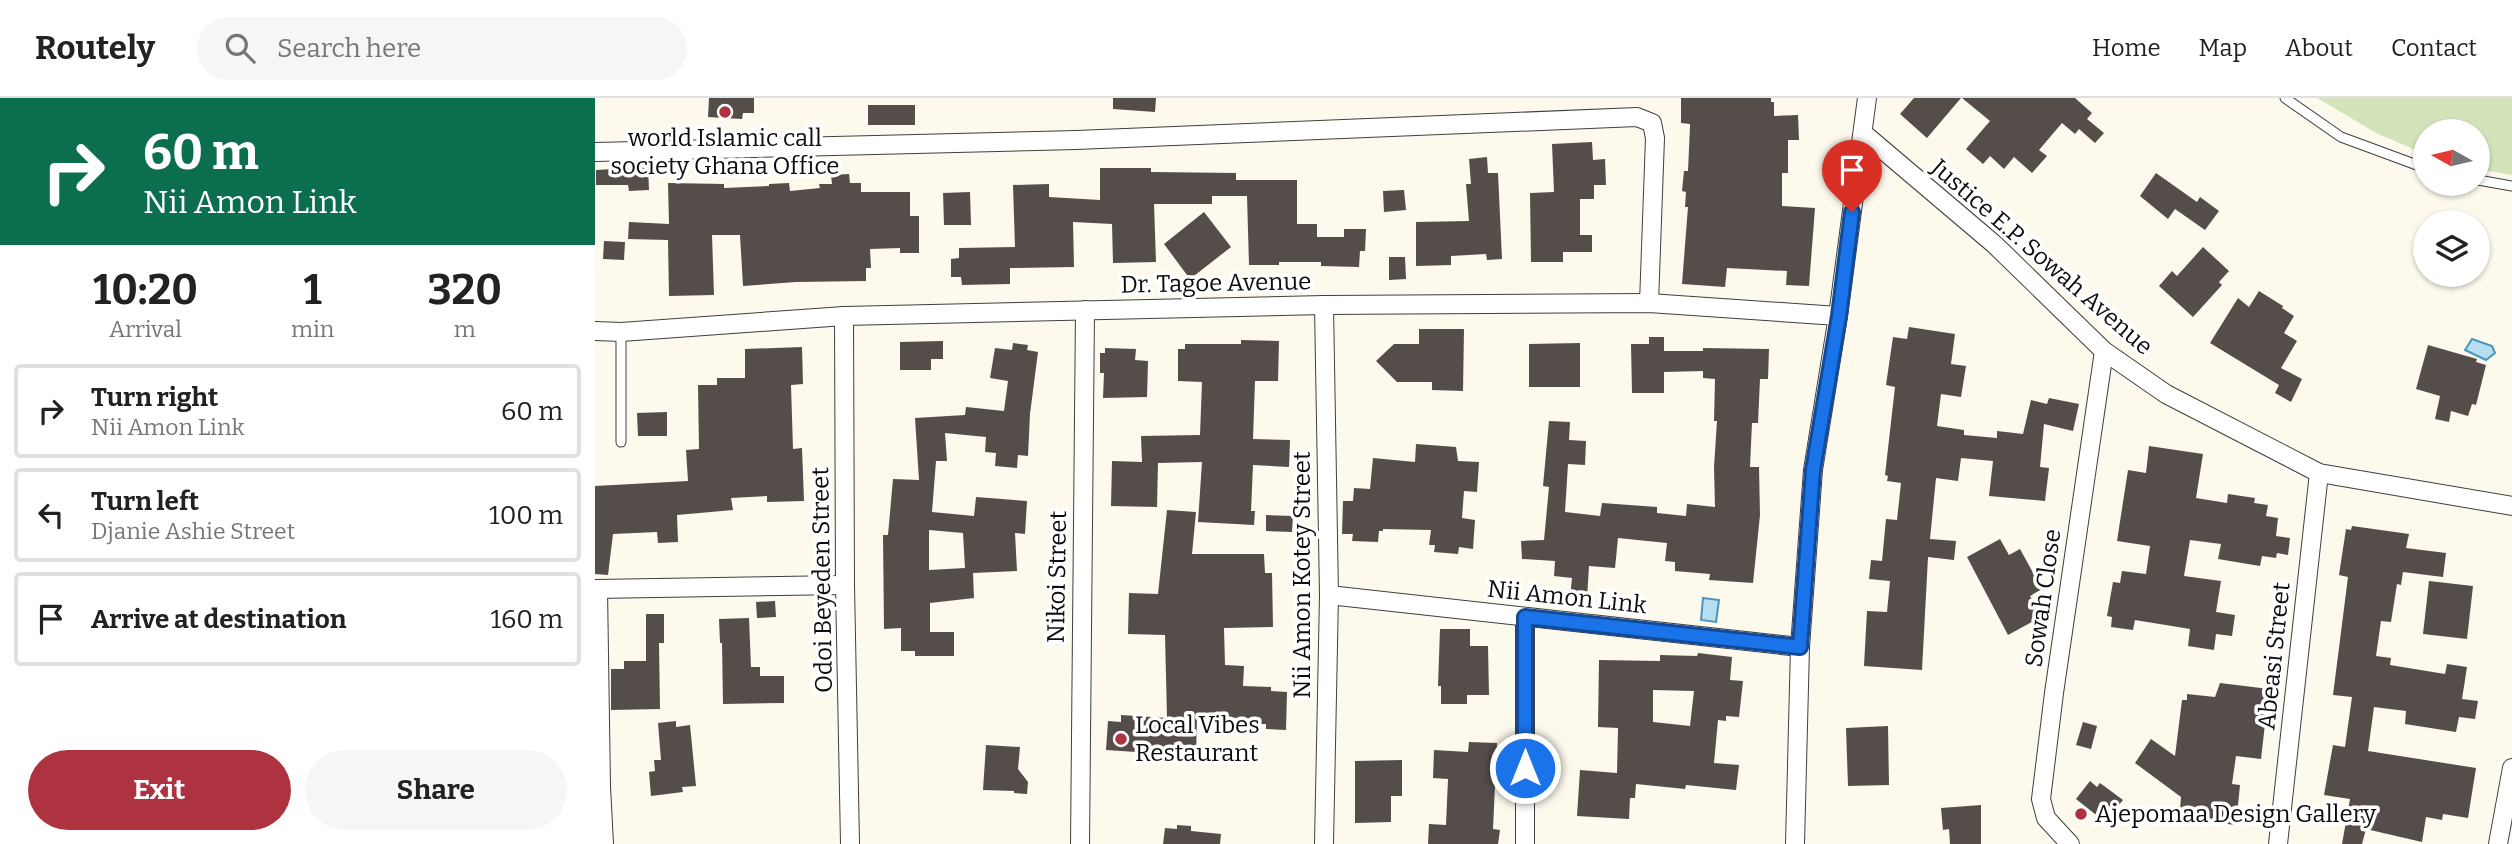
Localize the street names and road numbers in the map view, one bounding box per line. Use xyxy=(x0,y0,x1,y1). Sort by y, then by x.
street label: Justice E.P. Sowah Avenue xyxy=(1925,153,2158,361)
street label: Dr. Tagoe Avenue xyxy=(1120,267,1312,299)
street label: Nii Amon Kotey Street xyxy=(1288,451,1316,699)
street label: Odoi Beyeden Street xyxy=(806,467,838,693)
street label: Nikoi Street xyxy=(1042,510,1072,643)
street label: Sowah Close xyxy=(2019,527,2067,669)
street label: Nii Amon Link xyxy=(1486,575,1648,619)
street label: Abeasi Street xyxy=(2252,581,2296,731)

